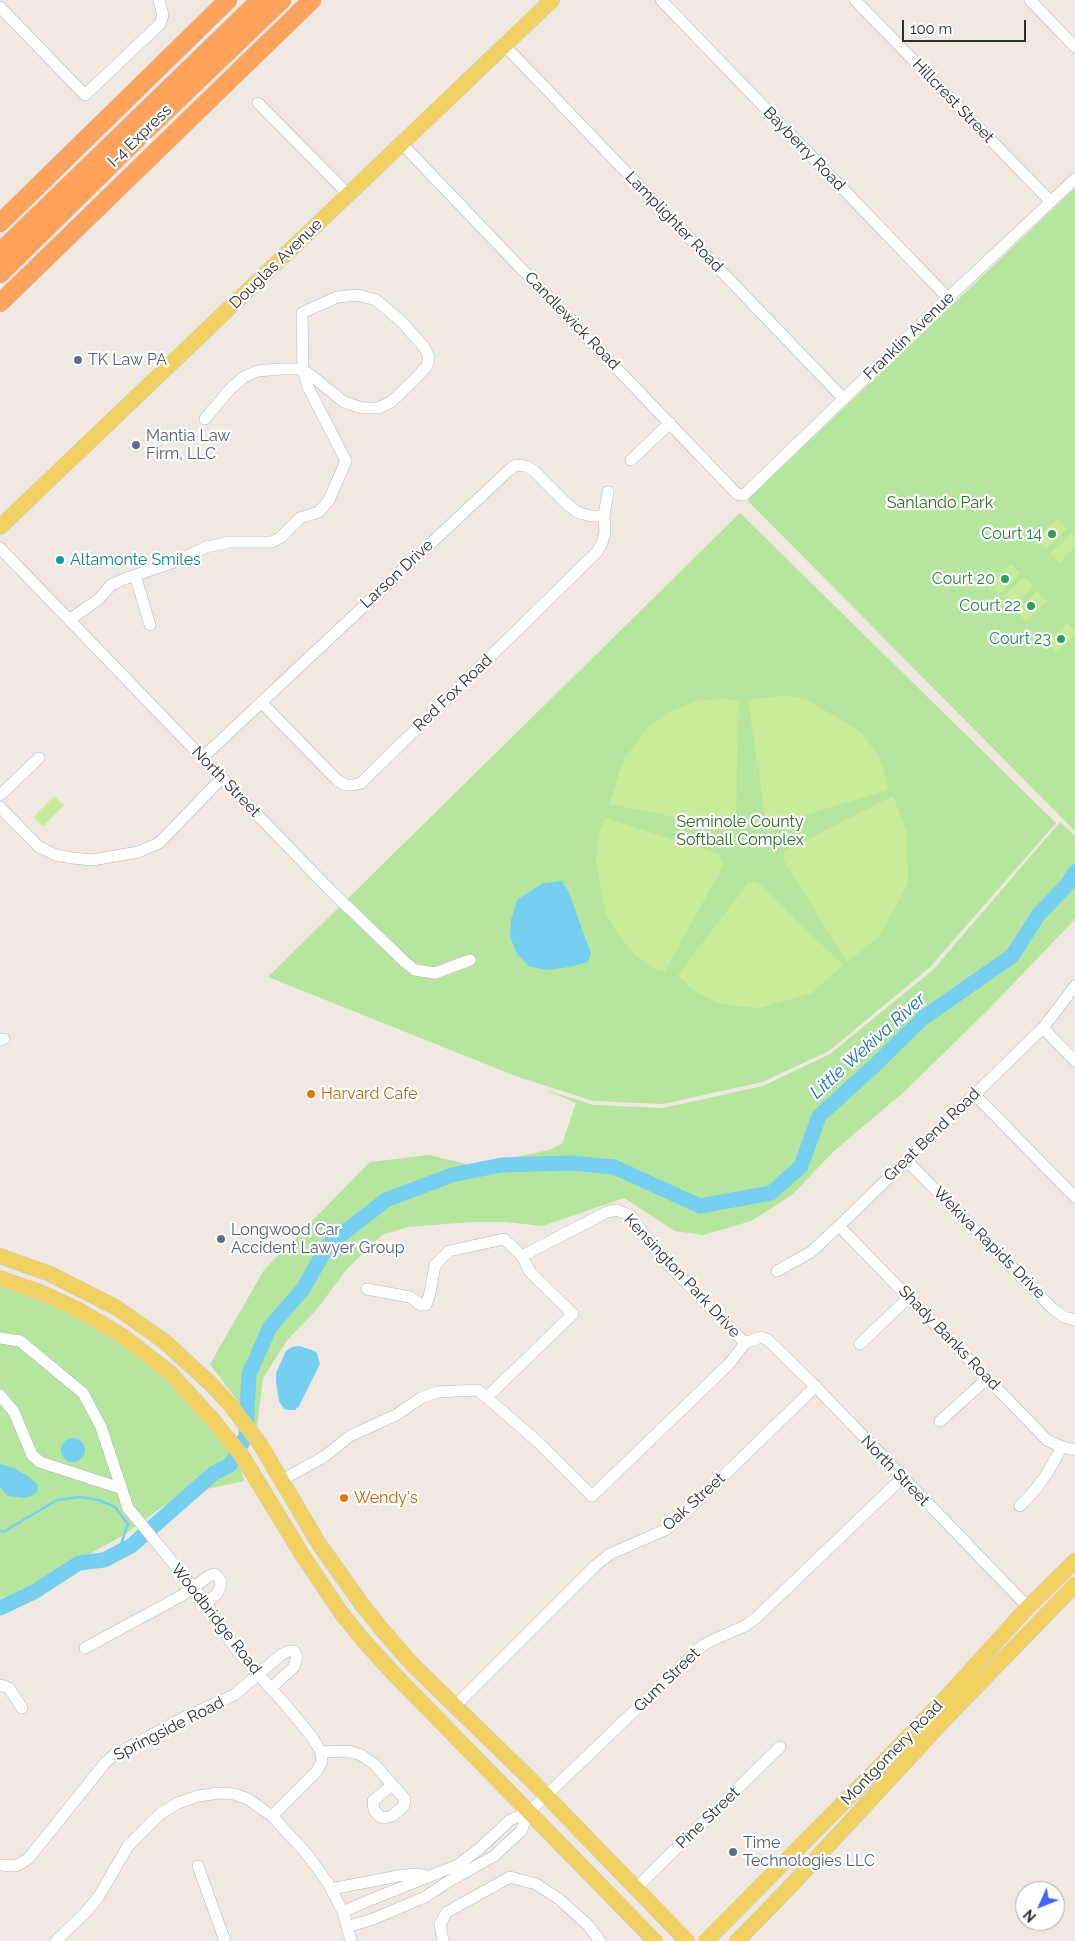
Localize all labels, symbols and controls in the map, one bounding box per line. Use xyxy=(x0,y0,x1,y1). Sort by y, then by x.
scale bar xyxy=(905,10,1029,42)
text: 100 m xyxy=(910,20,952,38)
street label: Hillcrest Street xyxy=(908,55,998,147)
street label: I-4 Express xyxy=(104,101,176,171)
street label: Bayberry Road xyxy=(759,103,849,195)
street label: Lamplighter Road xyxy=(621,168,727,276)
street label: Douglas Avenue xyxy=(226,215,326,313)
street label: Candlewick Road xyxy=(520,268,624,374)
street label: Franklin Avenue xyxy=(860,288,958,384)
place label: TK Law PA xyxy=(88,350,167,370)
marker: TK Law PA xyxy=(72,354,84,366)
place label: Mantia Law Firm, LLC xyxy=(146,426,230,464)
marker: Mantia Law Firm, LLC xyxy=(130,439,142,451)
park label: Sanlando Park xyxy=(887,493,993,513)
place label: Court 14 xyxy=(981,524,1042,544)
marker: Court 14 xyxy=(1046,528,1058,540)
street label: Larson Drive xyxy=(357,535,437,613)
place label: Altamonte Smiles xyxy=(70,550,201,570)
marker: Altamonte Smiles xyxy=(54,554,66,566)
place label: Court 20 xyxy=(932,569,995,589)
marker: Court 20 xyxy=(999,573,1011,585)
place label: Court 22 xyxy=(959,596,1021,616)
marker: Court 22 xyxy=(1025,600,1037,612)
place label: Court 23 xyxy=(989,629,1051,649)
marker: Court 23 xyxy=(1055,633,1067,645)
street label: Red Fox Road xyxy=(410,651,496,735)
street label: North Street xyxy=(188,743,264,821)
park label: Seminole County Softball Complex xyxy=(676,812,804,850)
water label: Little Wekiva River xyxy=(806,989,930,1103)
place label: Harvard Cafe xyxy=(321,1084,418,1104)
street label: Great Bend Road xyxy=(880,1084,984,1186)
marker: Harvard Cafe xyxy=(305,1088,317,1100)
street label: Wekiva Rapids Drive xyxy=(929,1183,1049,1303)
street label: Kensington Park Drive xyxy=(620,1210,744,1342)
place label: Longwood Car Accident Lawyer Group xyxy=(231,1220,405,1258)
marker: Longwood Car Accident Lawyer Group xyxy=(215,1233,227,1245)
street label: Shady Banks Road xyxy=(894,1282,1004,1394)
street label: North Street xyxy=(857,1432,933,1510)
street label: Oak Street xyxy=(659,1469,729,1535)
place label: Wendy's xyxy=(354,1488,418,1508)
marker: Wendy's xyxy=(338,1492,350,1504)
street label: Woodbridge Road xyxy=(167,1560,265,1678)
street label: Gum Street xyxy=(630,1644,704,1716)
street label: Springside Road xyxy=(111,1693,227,1765)
street label: Montgomery Road xyxy=(837,1697,947,1809)
street label: Pine Street xyxy=(672,1783,744,1853)
place label: Time Technologies LLC xyxy=(743,1833,875,1871)
marker: Time Technologies LLC xyxy=(727,1846,739,1858)
north arrow xyxy=(1015,1881,1065,1931)
text: N xyxy=(1020,1906,1039,1925)

